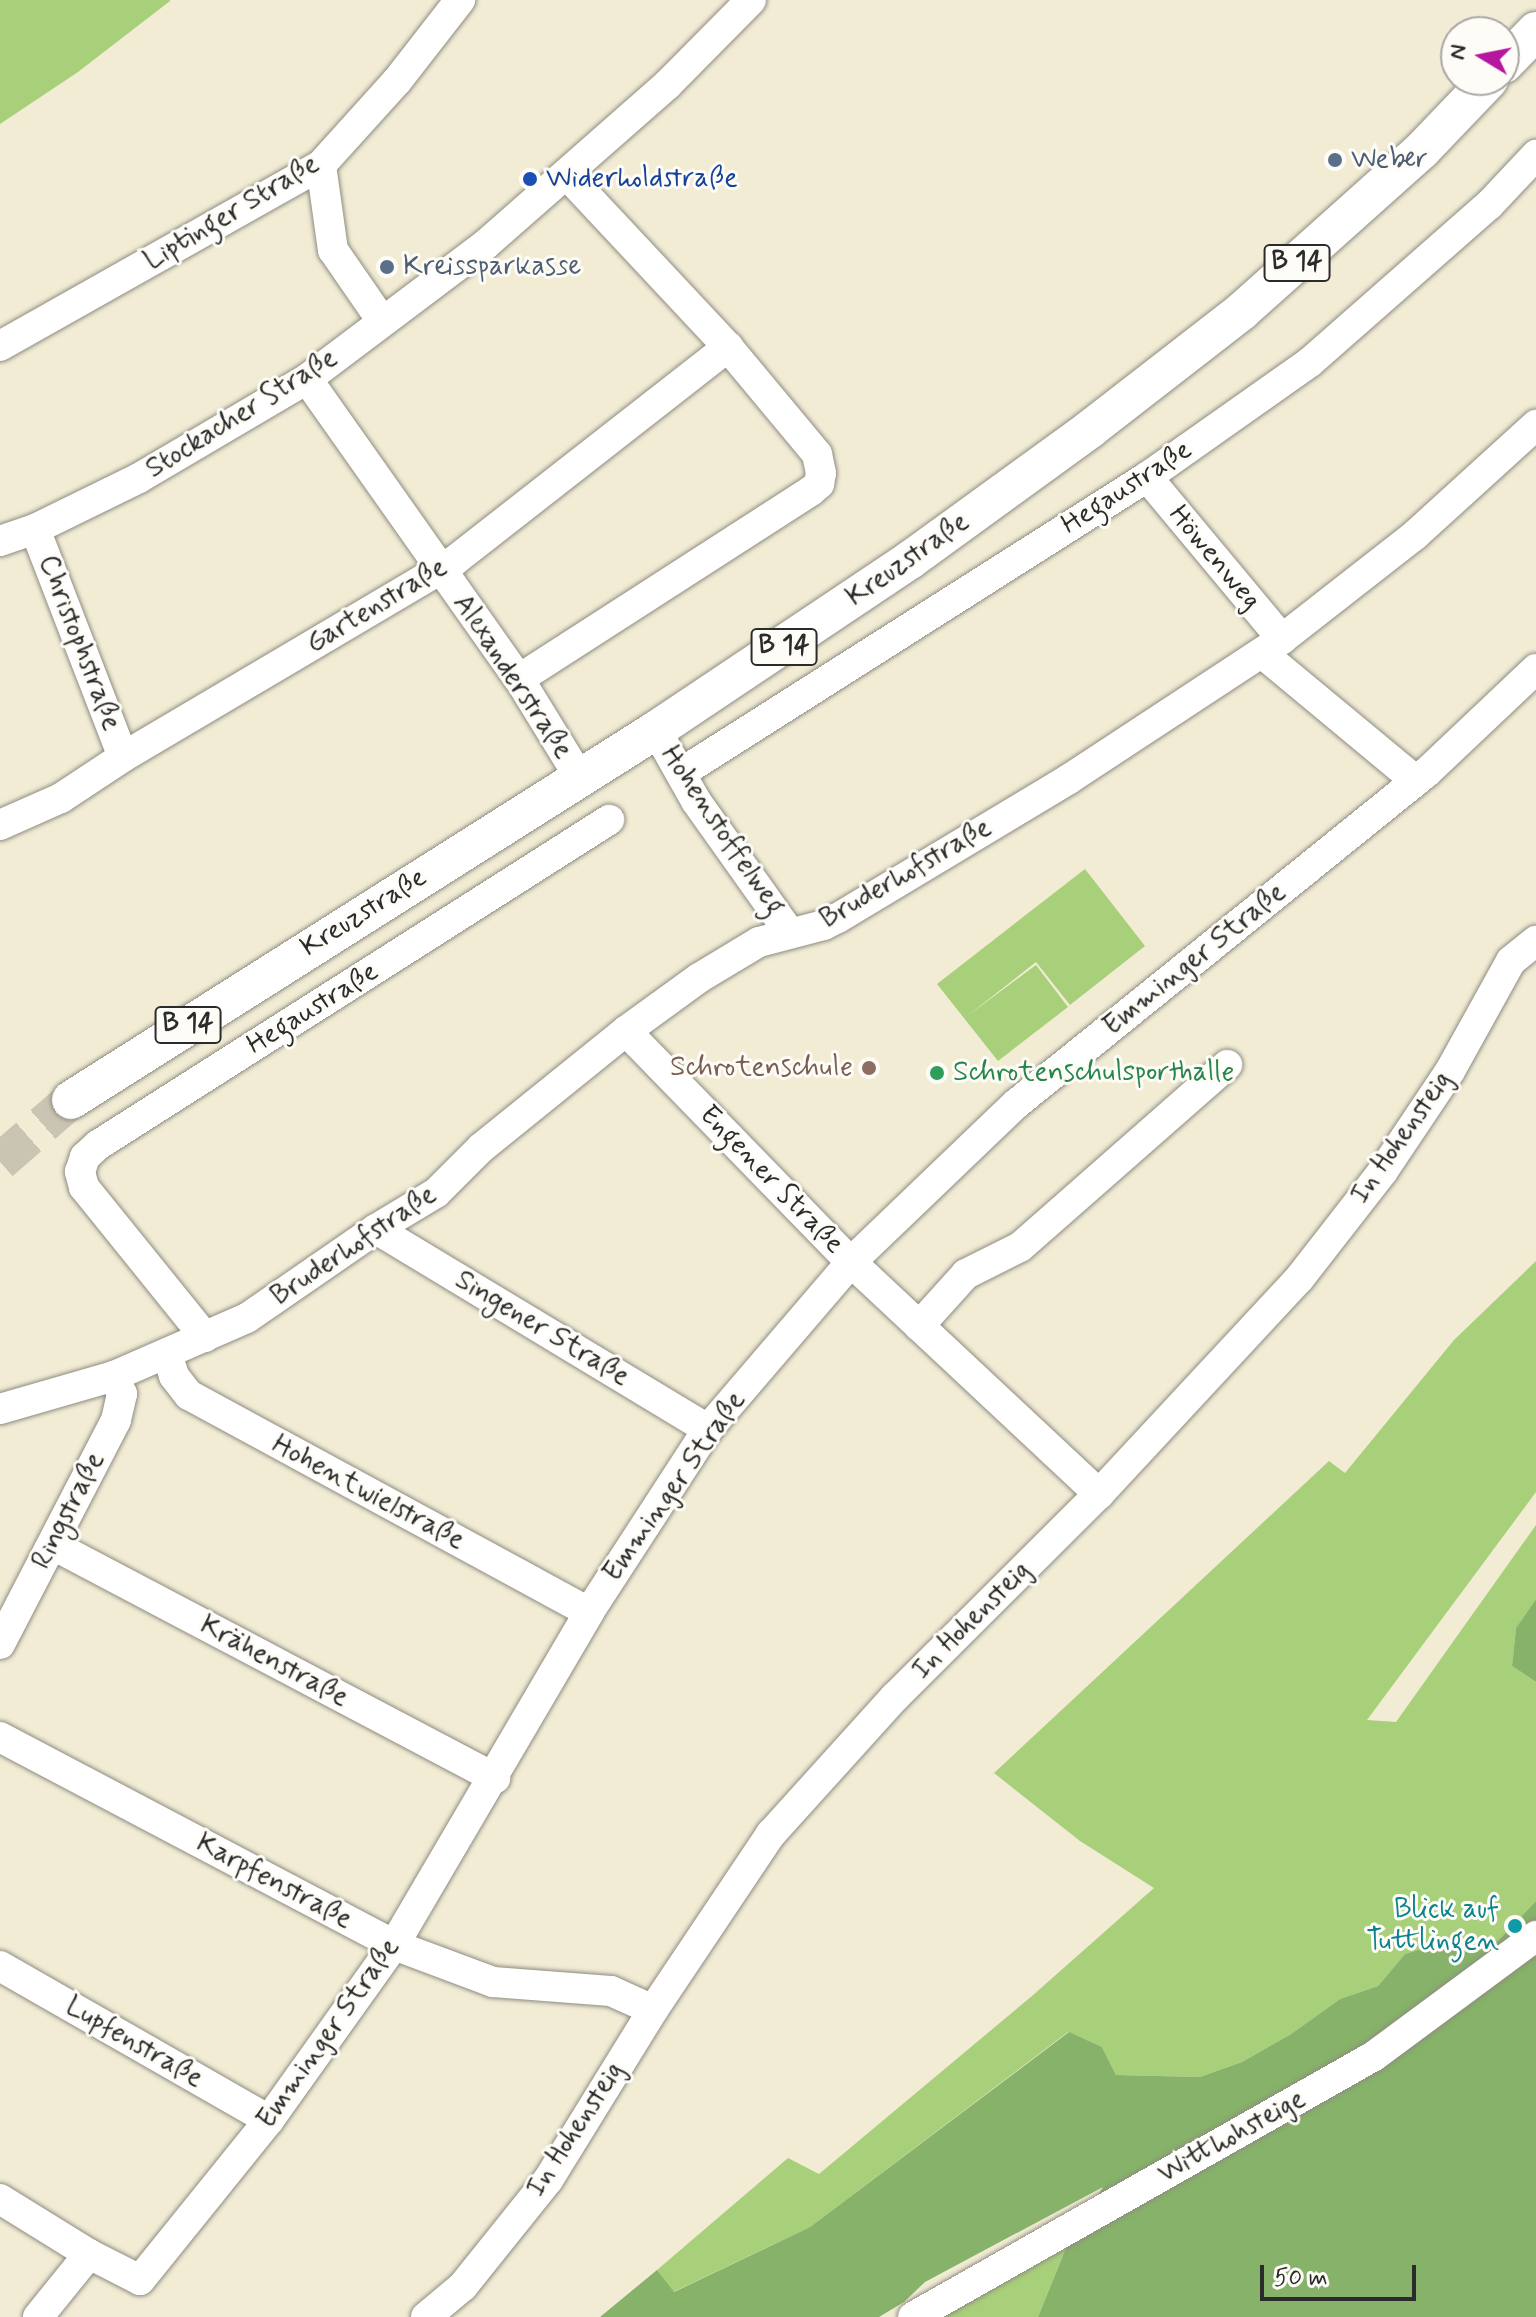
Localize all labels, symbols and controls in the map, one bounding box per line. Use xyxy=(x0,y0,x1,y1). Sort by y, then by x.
north arrow xyxy=(1440,16,1520,96)
text: N xyxy=(1443,43,1473,62)
place label: Weber xyxy=(1351,143,1428,177)
street label: Liptinger Straße xyxy=(138,148,326,278)
marker: Weber xyxy=(1326,151,1344,169)
place label: Widerholdstraße xyxy=(546,162,738,196)
marker: Widerholdstraße xyxy=(521,170,539,188)
road number: B 14 xyxy=(1263,241,1331,285)
place label: Kreissparkasse xyxy=(403,250,581,284)
marker: Kreissparkasse xyxy=(378,258,396,276)
street label: Stockacher Straße xyxy=(140,342,344,486)
street label: Hegaustraße xyxy=(1056,434,1198,542)
street label: Höwenweg xyxy=(1161,499,1267,617)
street label: Kreuzstraße xyxy=(840,506,976,614)
street label: Christophstraße xyxy=(30,551,128,735)
street label: Gartenstraße xyxy=(301,551,453,661)
street label: Alexanderstraße xyxy=(445,588,579,766)
road number: B 14 xyxy=(750,625,818,669)
street label: Hohenstoffelweg xyxy=(653,740,791,922)
street label: Bruderhofstraße xyxy=(814,811,998,937)
street label: Kreuzstraße xyxy=(295,861,433,965)
street label: Emminger Straße xyxy=(1099,878,1291,1042)
street label: Hegaustraße xyxy=(241,955,385,1063)
road number: B 14 xyxy=(154,1003,222,1047)
place label: Schrotenschule xyxy=(670,1051,853,1085)
place label: Schrotenschulsporthalle xyxy=(953,1056,1234,1090)
marker: Schrotenschule xyxy=(860,1059,878,1077)
street label: In Hohensteig xyxy=(1341,1060,1463,1216)
marker: Schrotenschulsporthalle xyxy=(928,1064,946,1082)
street label: Engener Straße xyxy=(692,1099,850,1261)
street label: Bruderhofstraße xyxy=(265,1178,443,1314)
street label: Singener Straße xyxy=(451,1265,633,1393)
street label: Emminger Straße xyxy=(598,1387,752,1587)
street label: Hohentwielstraße xyxy=(266,1428,470,1558)
street label: Ringstraße xyxy=(25,1447,113,1575)
street label: In Hohensteig xyxy=(901,1550,1043,1692)
street label: Krähenstraße xyxy=(194,1609,354,1715)
street label: Karpfenstraße xyxy=(190,1827,358,1937)
place label: Blick auf Tuttlingen xyxy=(1366,1893,1499,1959)
marker: Blick auf Tuttlingen xyxy=(1506,1917,1524,1935)
street label: Emminger Straße xyxy=(252,1934,406,2134)
street label: Lupfenstraße xyxy=(59,1990,209,2096)
street label: In Hohensteig xyxy=(517,2051,635,2209)
street label: Witthohsteige xyxy=(1152,2083,1312,2191)
scale bar xyxy=(1264,2249,1420,2299)
text: 50 m xyxy=(1274,2263,1328,2294)

